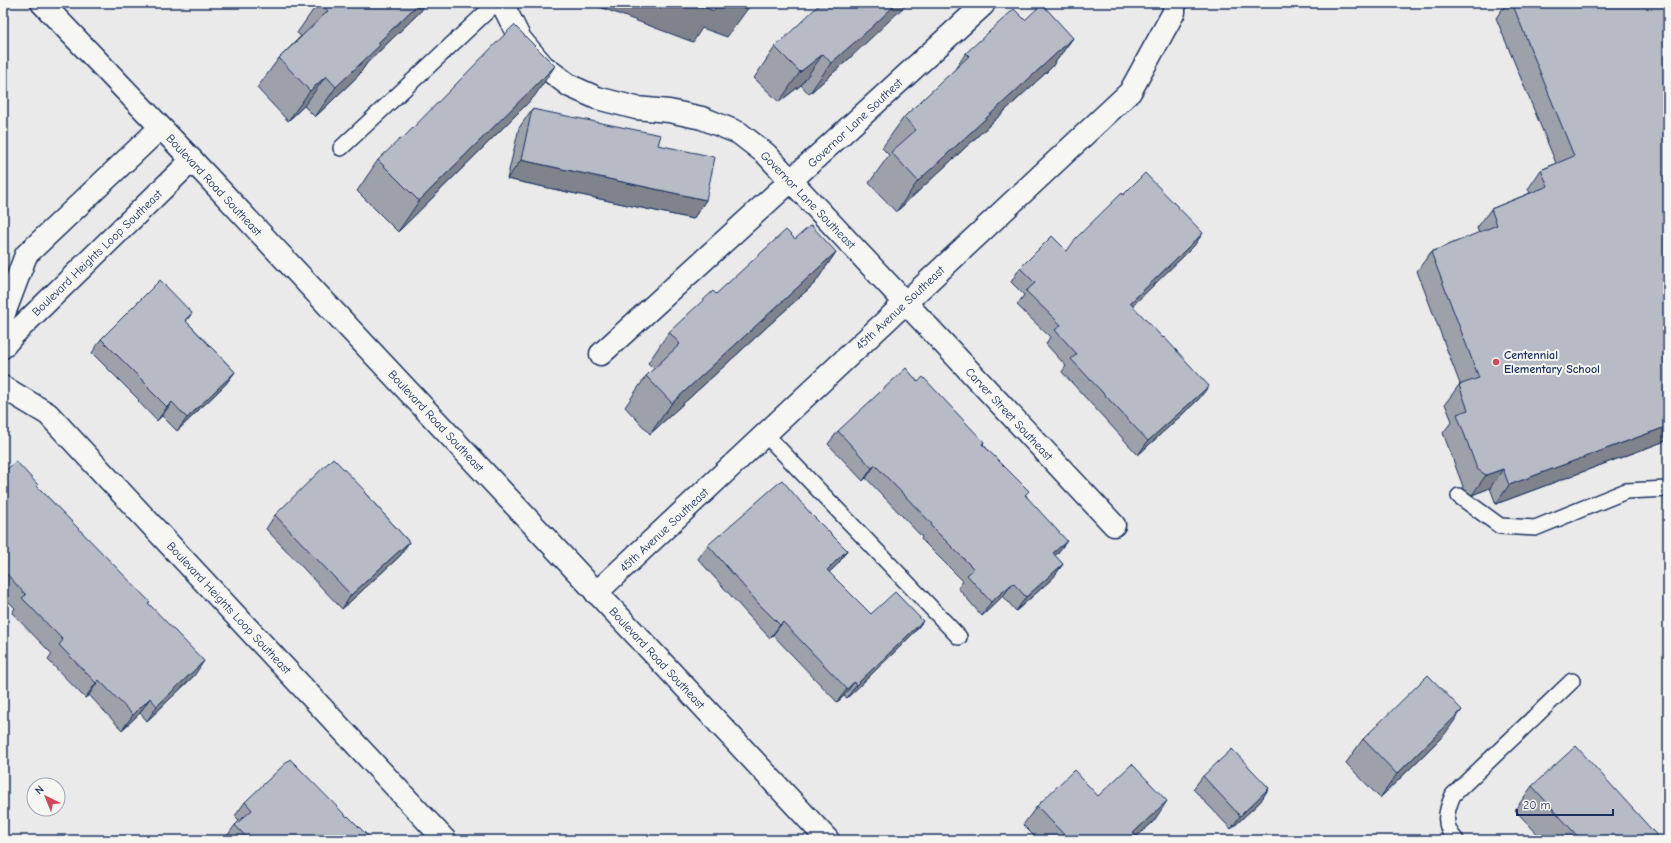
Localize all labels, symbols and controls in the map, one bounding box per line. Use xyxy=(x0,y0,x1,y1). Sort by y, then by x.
street label: Governor Lane Southest xyxy=(805,75,906,170)
street label: Boulevard Road Southeast xyxy=(163,131,265,239)
street label: Governor Lane Southeast xyxy=(758,148,859,252)
street label: Boulevard Heights Loop Southeast xyxy=(29,187,165,319)
street label: 45th Avenue Southeast xyxy=(853,263,948,353)
place label: Centennial Elementary School xyxy=(1504,348,1600,376)
marker: Centennial Elementary School xyxy=(1491,357,1501,367)
street label: Carver Street Southeast xyxy=(962,365,1056,464)
street label: Boulevard Road Southeast xyxy=(385,367,487,475)
street label: 45th Avenue Southeast xyxy=(617,485,712,575)
street label: Boulevard Heights Loop Southeast xyxy=(164,539,294,677)
street label: Boulevard Road Southeast xyxy=(606,604,708,712)
north arrow xyxy=(26,777,66,817)
text: N xyxy=(32,783,47,797)
scale bar xyxy=(1517,791,1613,817)
text: 20 m xyxy=(1523,798,1551,812)

